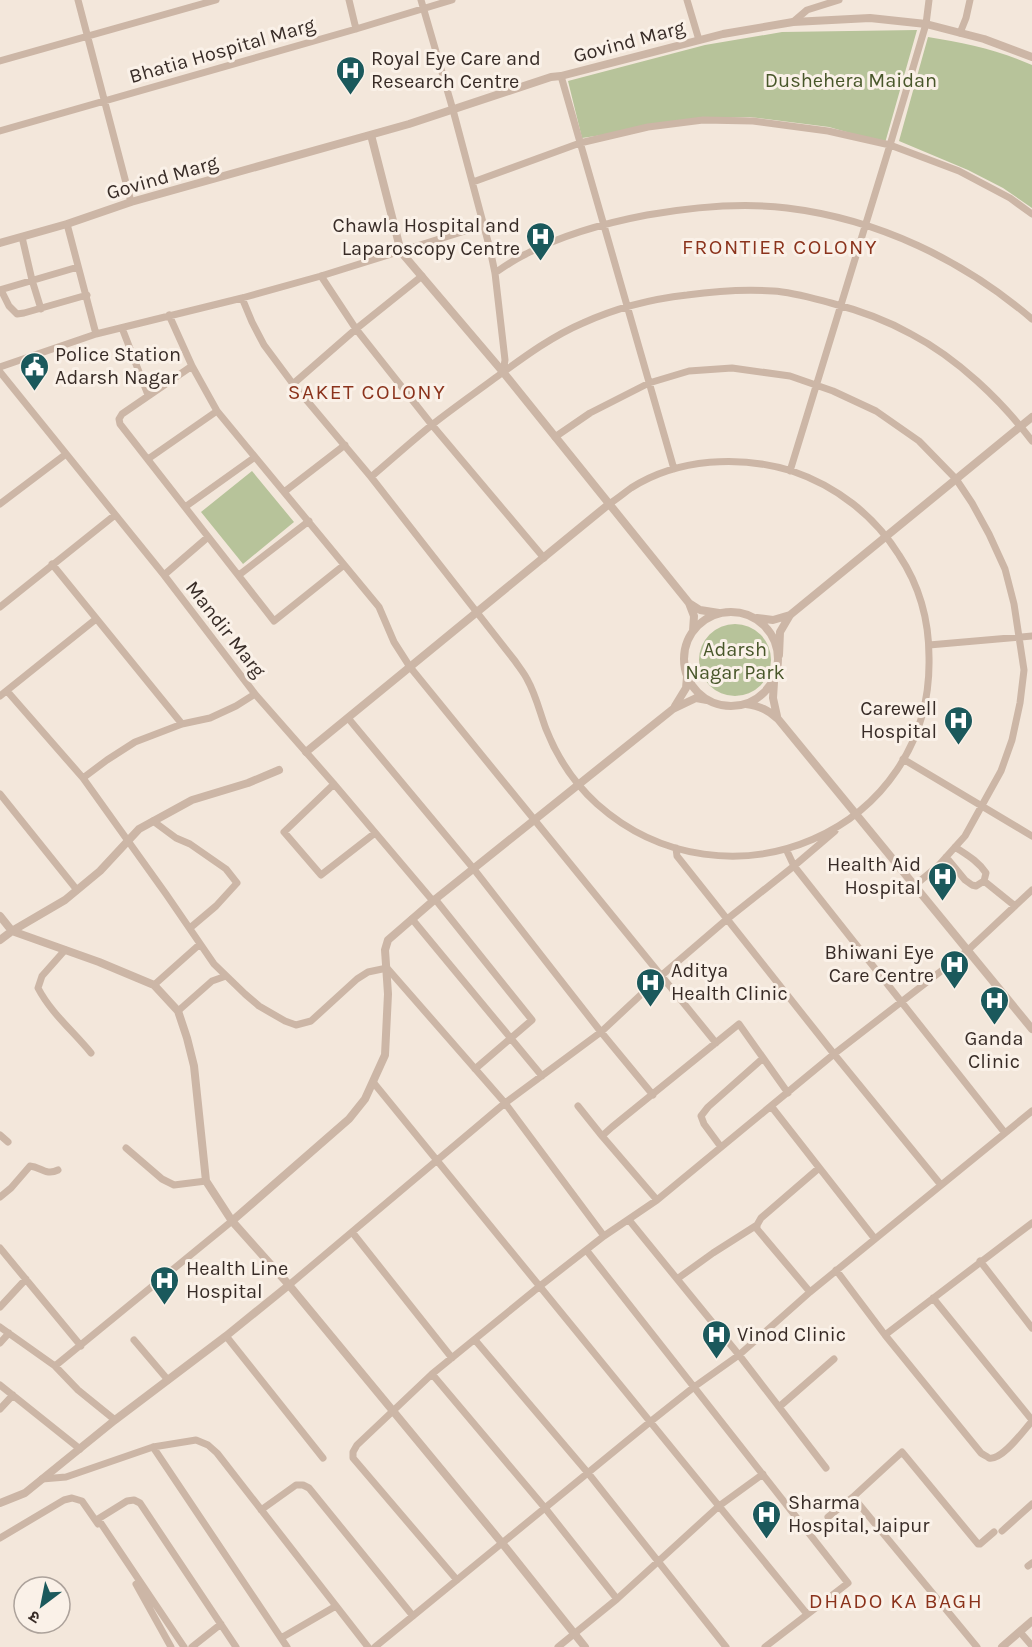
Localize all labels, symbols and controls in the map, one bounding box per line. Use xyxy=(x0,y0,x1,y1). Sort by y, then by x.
street label: Bhatia Hospital Marg xyxy=(127,13,318,88)
street label: Govind Marg xyxy=(571,16,687,67)
place label: Royal Eye Care and Research Centre xyxy=(371,47,541,93)
hospital icon: Royal Eye Care and Research Centre xyxy=(334,54,366,96)
park label: Dushehera Maidan xyxy=(765,69,937,92)
street label: Govind Marg xyxy=(104,151,220,204)
place label: Chawla Hospital and Laparoscopy Centre xyxy=(333,214,520,260)
hospital icon: Chawla Hospital and Laparoscopy Centre xyxy=(525,220,557,262)
district label: FRONTIER COLONY xyxy=(682,235,878,259)
place label: Police Station Adarsh Nagar xyxy=(55,343,181,389)
public building icon: Police Station Adarsh Nagar xyxy=(18,350,50,392)
district label: SAKET COLONY xyxy=(288,380,446,404)
street label: Mandir Marg xyxy=(181,577,270,682)
park label: Adarsh Nagar Park xyxy=(685,638,785,684)
place label: Carewell Hospital xyxy=(860,697,937,743)
hospital icon: Carewell Hospital xyxy=(942,704,974,746)
place label: Health Aid Hospital xyxy=(827,853,921,899)
hospital icon: Health Aid Hospital xyxy=(926,860,958,902)
place label: Bhiwani Eye Care Centre xyxy=(824,941,934,987)
hospital icon: Bhiwani Eye Care Centre xyxy=(939,948,971,990)
place label: Aditya Health Clinic xyxy=(671,959,788,1005)
hospital icon: Aditya Health Clinic xyxy=(634,966,666,1008)
hospital icon: Ganda Clinic xyxy=(978,984,1010,1026)
place label: Ganda Clinic xyxy=(965,1027,1023,1073)
place label: Health Line Hospital xyxy=(186,1257,288,1303)
hospital icon: Health Line Hospital xyxy=(149,1264,181,1306)
hospital icon: Vinod Clinic xyxy=(700,1318,732,1360)
place label: Vinod Clinic xyxy=(737,1323,846,1346)
place label: Sharma Hospital, Jaipur xyxy=(788,1491,930,1537)
hospital icon: Sharma Hospital, Jaipur xyxy=(751,1498,783,1540)
north arrow xyxy=(12,1575,72,1635)
district label: DHADO KA BAGH xyxy=(809,1589,983,1613)
text: उ xyxy=(25,1606,43,1628)

